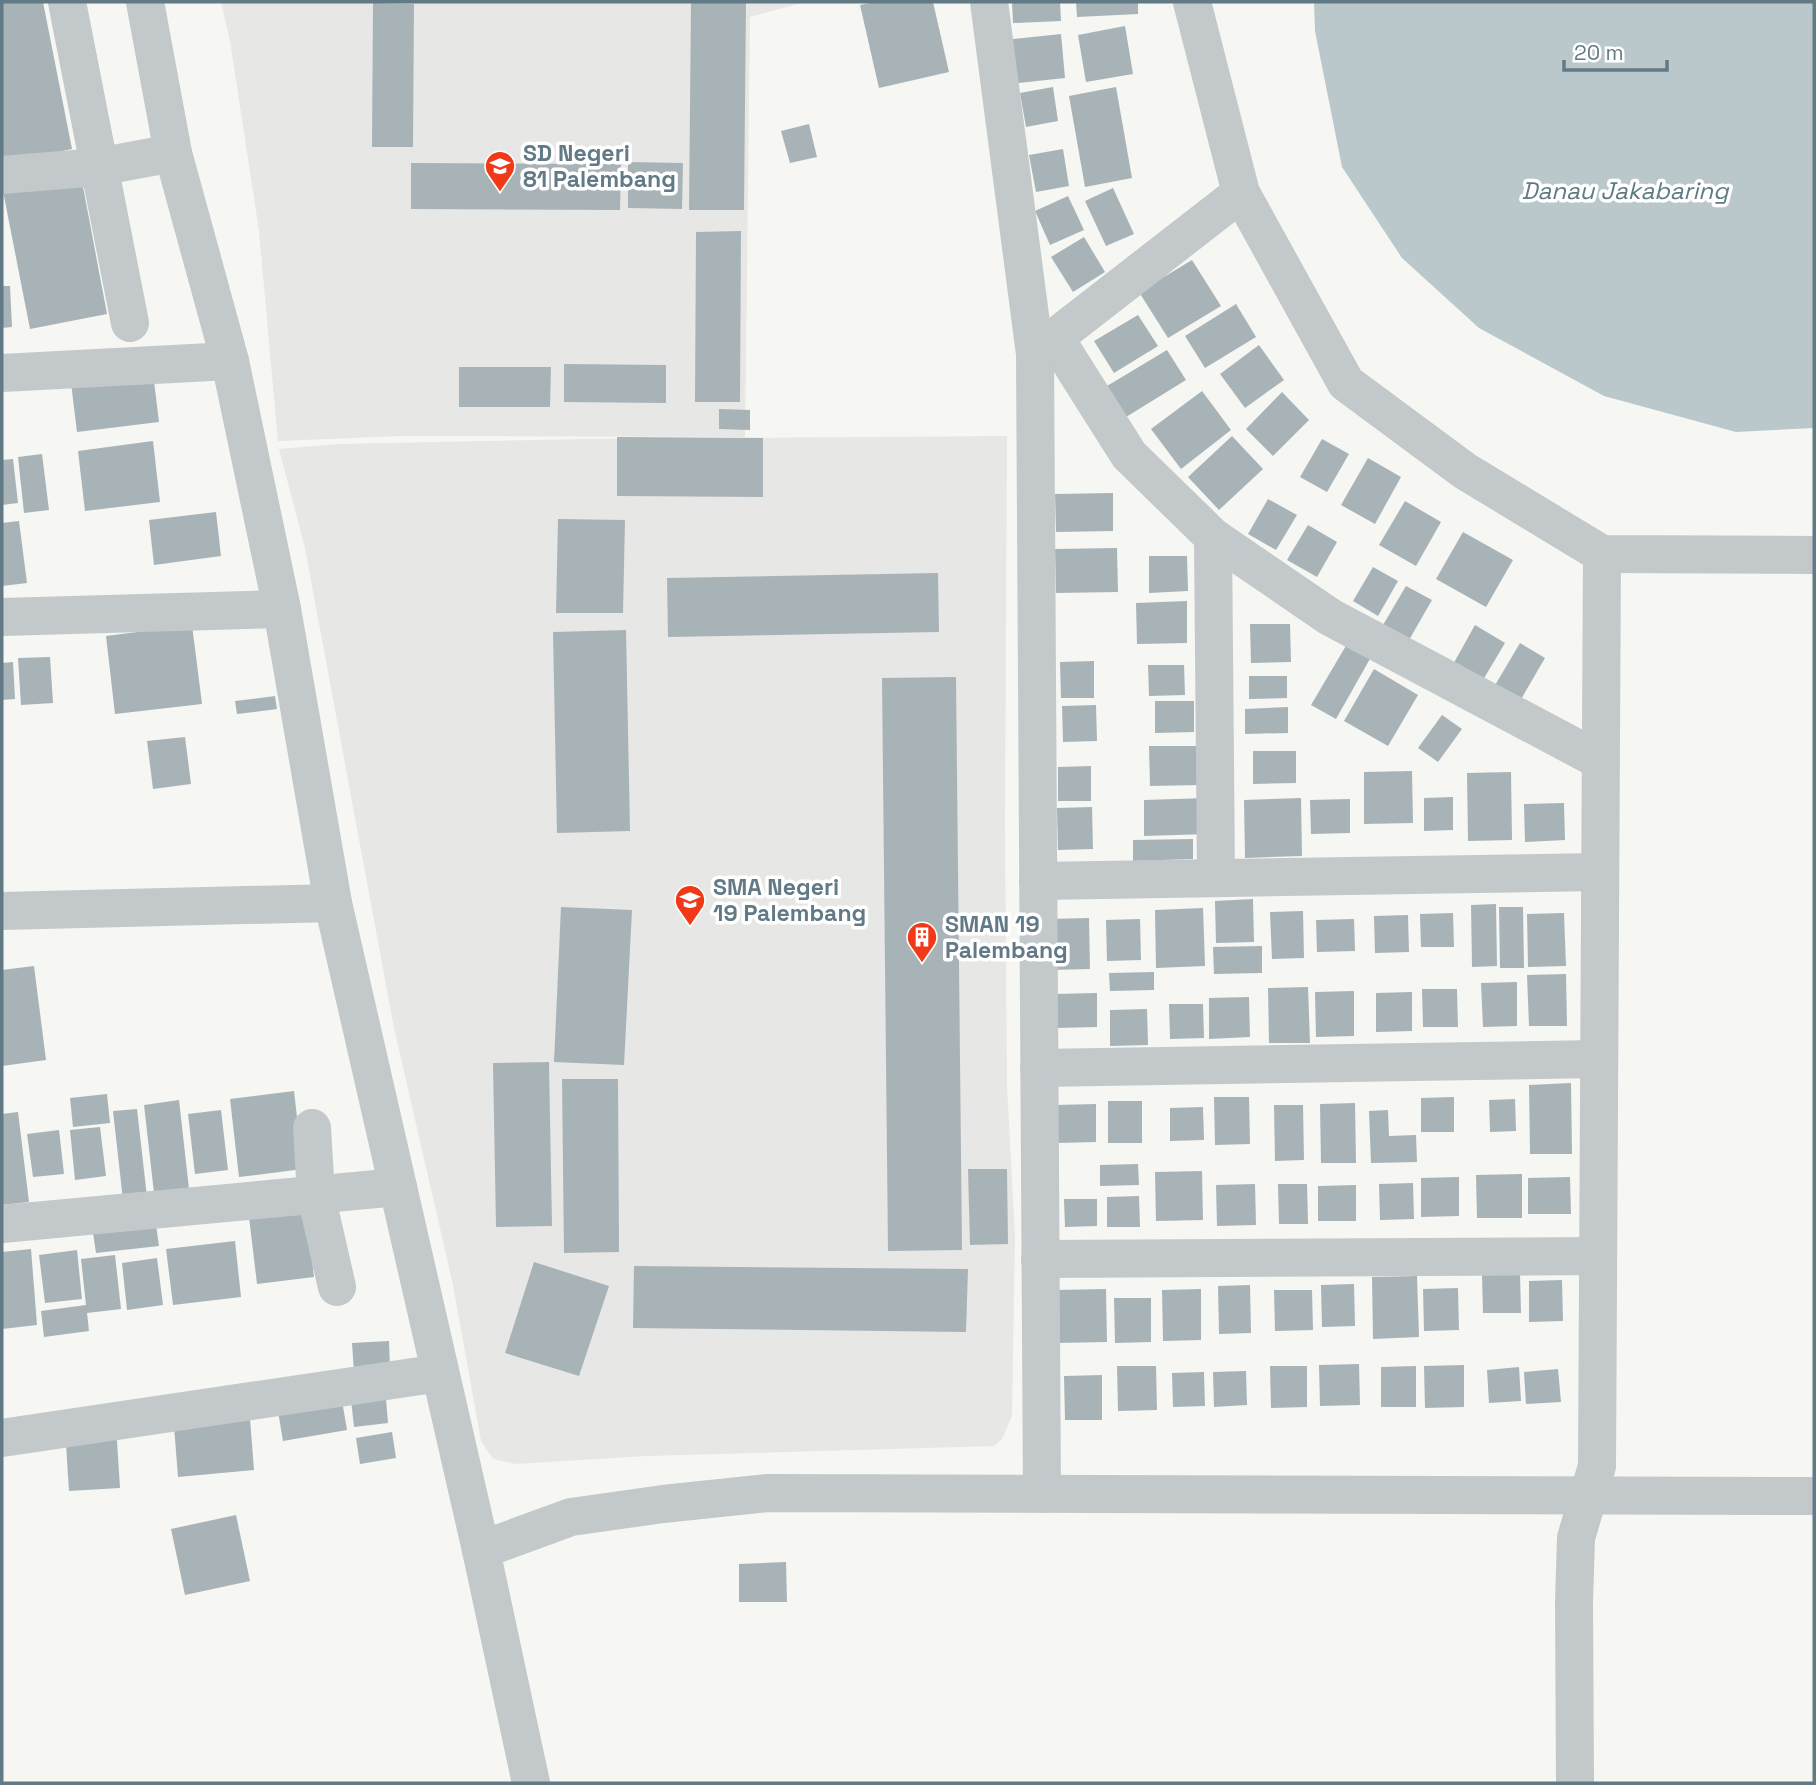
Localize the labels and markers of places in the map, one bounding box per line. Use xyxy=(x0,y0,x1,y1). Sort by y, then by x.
place label: SD Negeri 81 Palembang xyxy=(523,138,676,194)
school or university icon: SD Negeri 81 Palembang xyxy=(483,149,517,193)
place label: SMA Negeri 19 Palembang xyxy=(713,872,866,928)
school or university icon: SMA Negeri 19 Palembang xyxy=(673,883,707,927)
place label: SMAN 19 Palembang xyxy=(945,909,1068,965)
building icon: SMAN 19 Palembang xyxy=(905,920,939,964)

